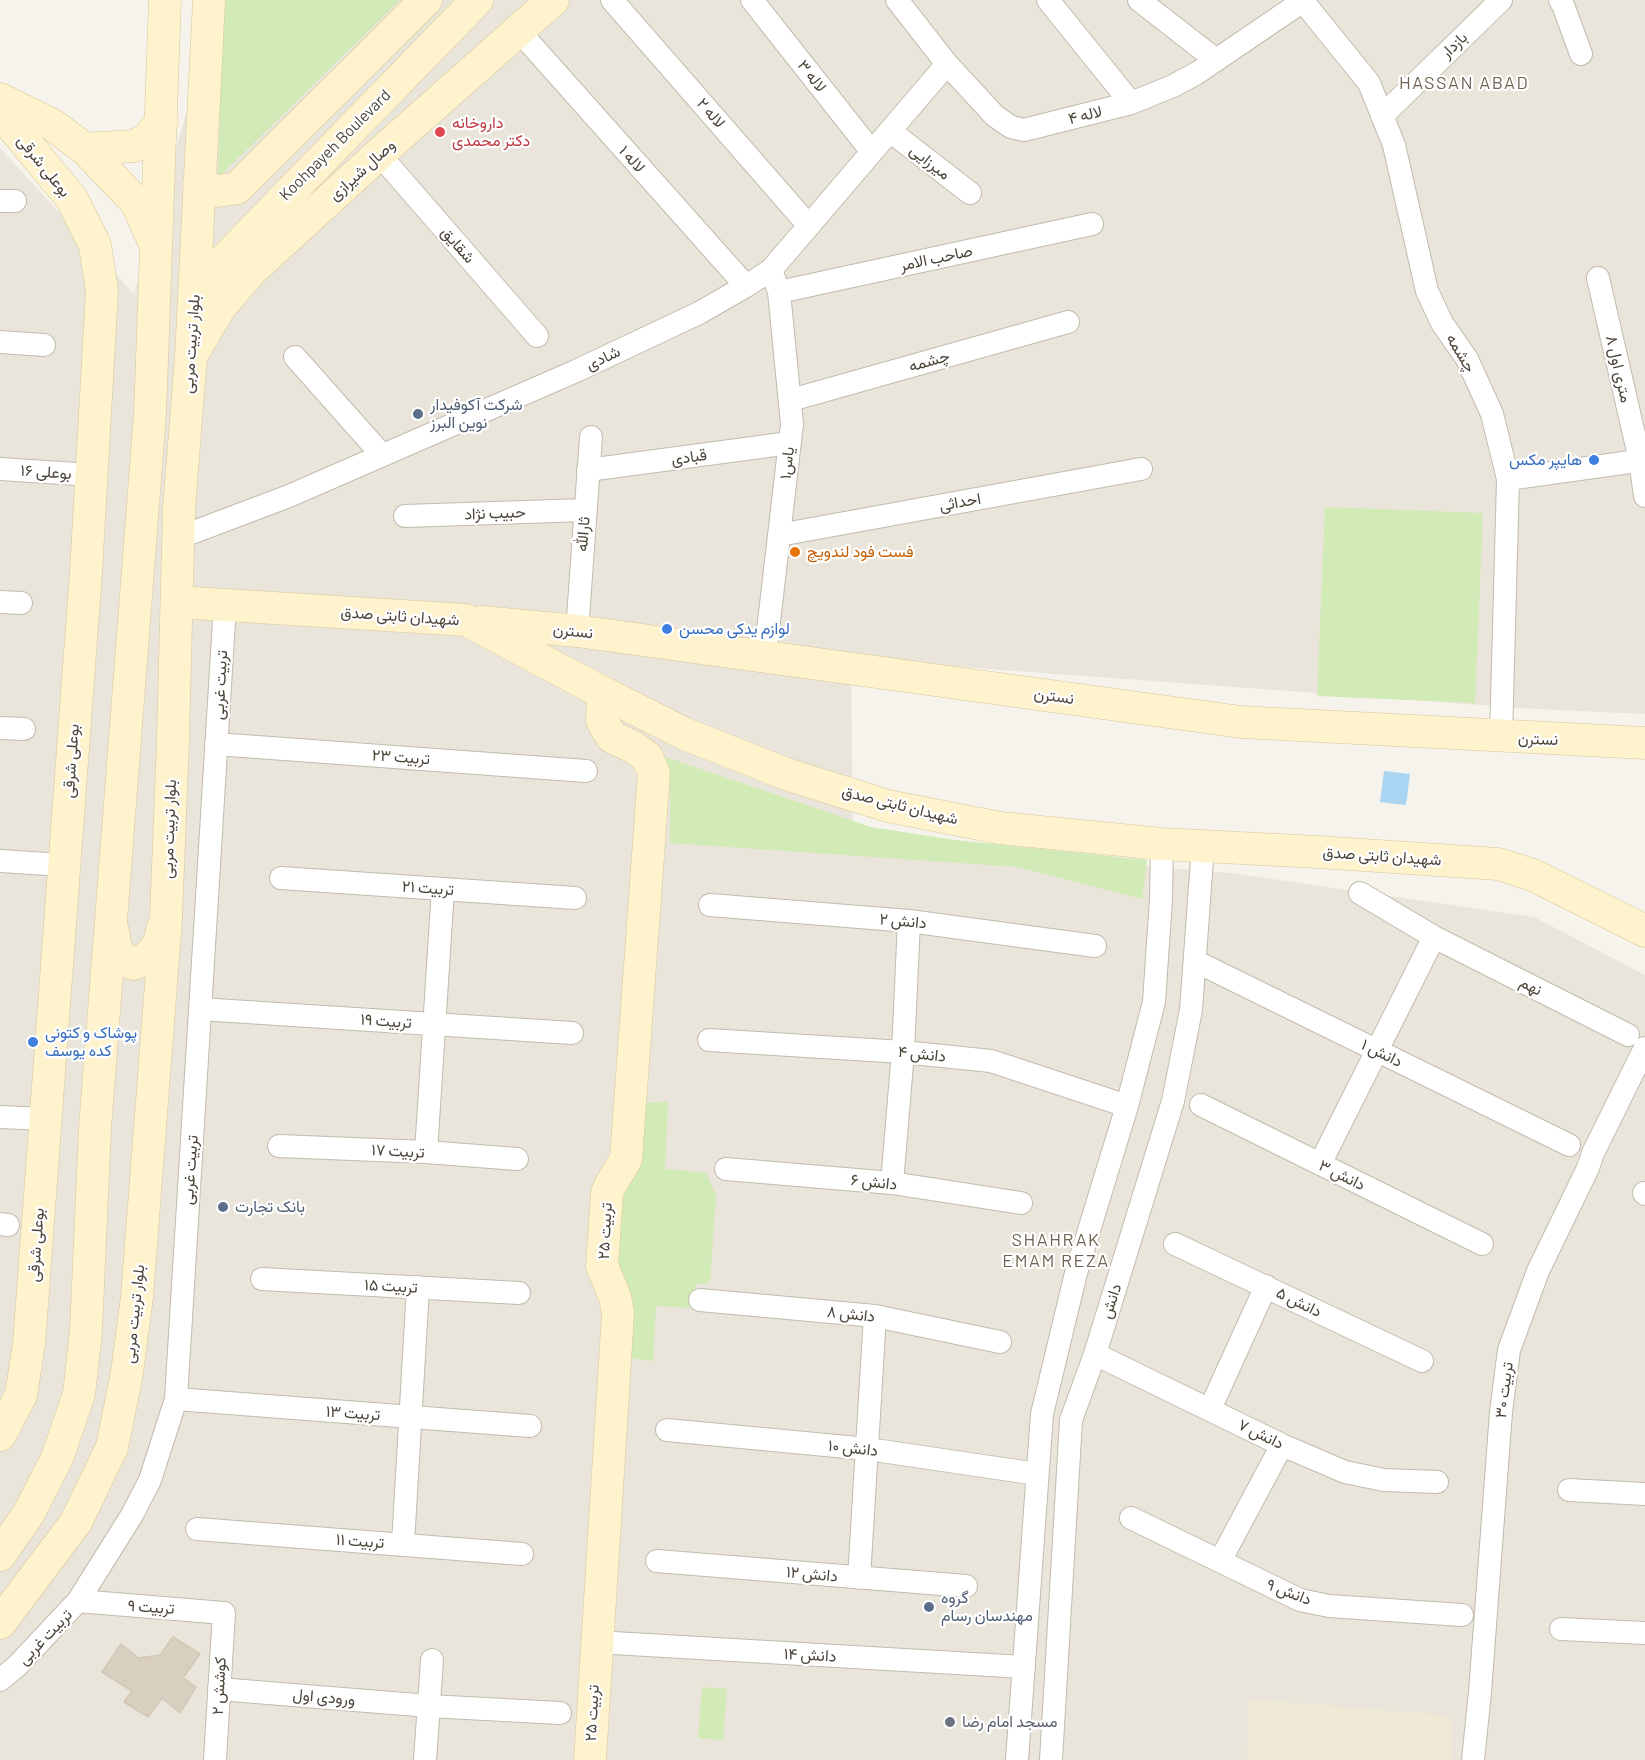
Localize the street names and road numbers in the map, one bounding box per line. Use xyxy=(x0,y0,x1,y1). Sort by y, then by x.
street label: بازدار xyxy=(1437,28,1471,62)
street label: لاله ۳ xyxy=(793,56,831,96)
street label: Koohpayeh Boulevard xyxy=(275,85,395,205)
street label: لاله ۲ xyxy=(693,94,729,132)
street label: لاله ۴ xyxy=(1066,102,1104,128)
street label: بوعلی شرقی xyxy=(13,131,75,201)
street label: وصال شیرازی xyxy=(325,135,399,205)
street label: میرزایی xyxy=(906,140,954,184)
street label: لاله ۱ xyxy=(615,141,649,177)
street label: شقایق xyxy=(437,223,479,267)
street label: صاحب الامر xyxy=(898,241,974,275)
street label: بلوار تربیت مربی xyxy=(178,294,204,394)
street label: چشمه xyxy=(1442,330,1480,376)
street label: ۸ متری اول xyxy=(1602,333,1636,405)
street label: شادی xyxy=(583,342,623,374)
street label: چشمه xyxy=(906,346,952,376)
street label: قبادی xyxy=(670,445,708,469)
street label: یاس۱ xyxy=(776,446,798,480)
street label: بوعلی ۱۶ xyxy=(20,461,72,483)
street label: احداثی xyxy=(938,489,982,515)
street label: حبیب نژاد xyxy=(464,502,526,524)
street label: ثارالله xyxy=(572,516,594,552)
street label: شهیدان ثابتی صدق xyxy=(340,602,460,630)
street label: نسترن xyxy=(552,619,594,643)
street label: تربیت غربی xyxy=(209,650,231,720)
street label: نسترن xyxy=(1033,684,1075,708)
street label: بوعلی شرقی xyxy=(59,723,83,799)
street label: نسترن xyxy=(1518,729,1558,749)
street label: تربیت ۲۳ xyxy=(371,745,431,769)
street label: بلوار تربیت مربی xyxy=(158,779,180,879)
street label: شهیدان ثابتی صدق xyxy=(840,781,960,829)
street label: شهیدان ثابتی صدق xyxy=(1322,842,1442,870)
street label: تربیت ۲۱ xyxy=(401,877,455,899)
street label: دانش ۲ xyxy=(879,909,927,933)
street label: نهم xyxy=(1517,972,1545,1000)
street label: تربیت ۱۹ xyxy=(360,1010,412,1032)
street label: دانش ۱ xyxy=(1358,1035,1406,1071)
street label: دانش ۴ xyxy=(897,1042,947,1066)
street label: تربیت غربی xyxy=(178,1134,202,1206)
street label: تربیت ۱۷ xyxy=(371,1140,425,1162)
street label: دانش ۳ xyxy=(1316,1156,1368,1194)
street label: دانش ۶ xyxy=(850,1170,898,1194)
street label: تربیت ۲۵ xyxy=(594,1202,616,1260)
street label: بوعلی شرقی xyxy=(24,1207,48,1283)
street label: بلوار تربیت مربی xyxy=(119,1264,149,1364)
street label: تربیت ۱۵ xyxy=(364,1275,418,1297)
street label: دانش xyxy=(1096,1281,1126,1321)
street label: دانش ۵ xyxy=(1273,1283,1325,1321)
street label: دانش ۸ xyxy=(826,1302,876,1326)
street label: تربیت ۳۰ xyxy=(1491,1361,1517,1419)
street label: تربیت ۱۳ xyxy=(325,1402,381,1424)
street label: دانش ۷ xyxy=(1235,1415,1287,1453)
street label: دانش ۱۰ xyxy=(827,1436,879,1460)
street label: تربیت ۱۱ xyxy=(335,1530,385,1552)
street label: دانش ۱۲ xyxy=(785,1562,839,1586)
street label: دانش ۹ xyxy=(1264,1575,1314,1609)
street label: تربیت ۹ xyxy=(127,1596,175,1618)
street label: تربیت غربی xyxy=(14,1605,76,1669)
street label: دانش ۱۴ xyxy=(783,1644,837,1666)
street label: کوشش ۲ xyxy=(208,1656,230,1716)
street label: تربیت ۲۵ xyxy=(581,1684,603,1742)
street label: ورودی اول xyxy=(292,1685,356,1709)

